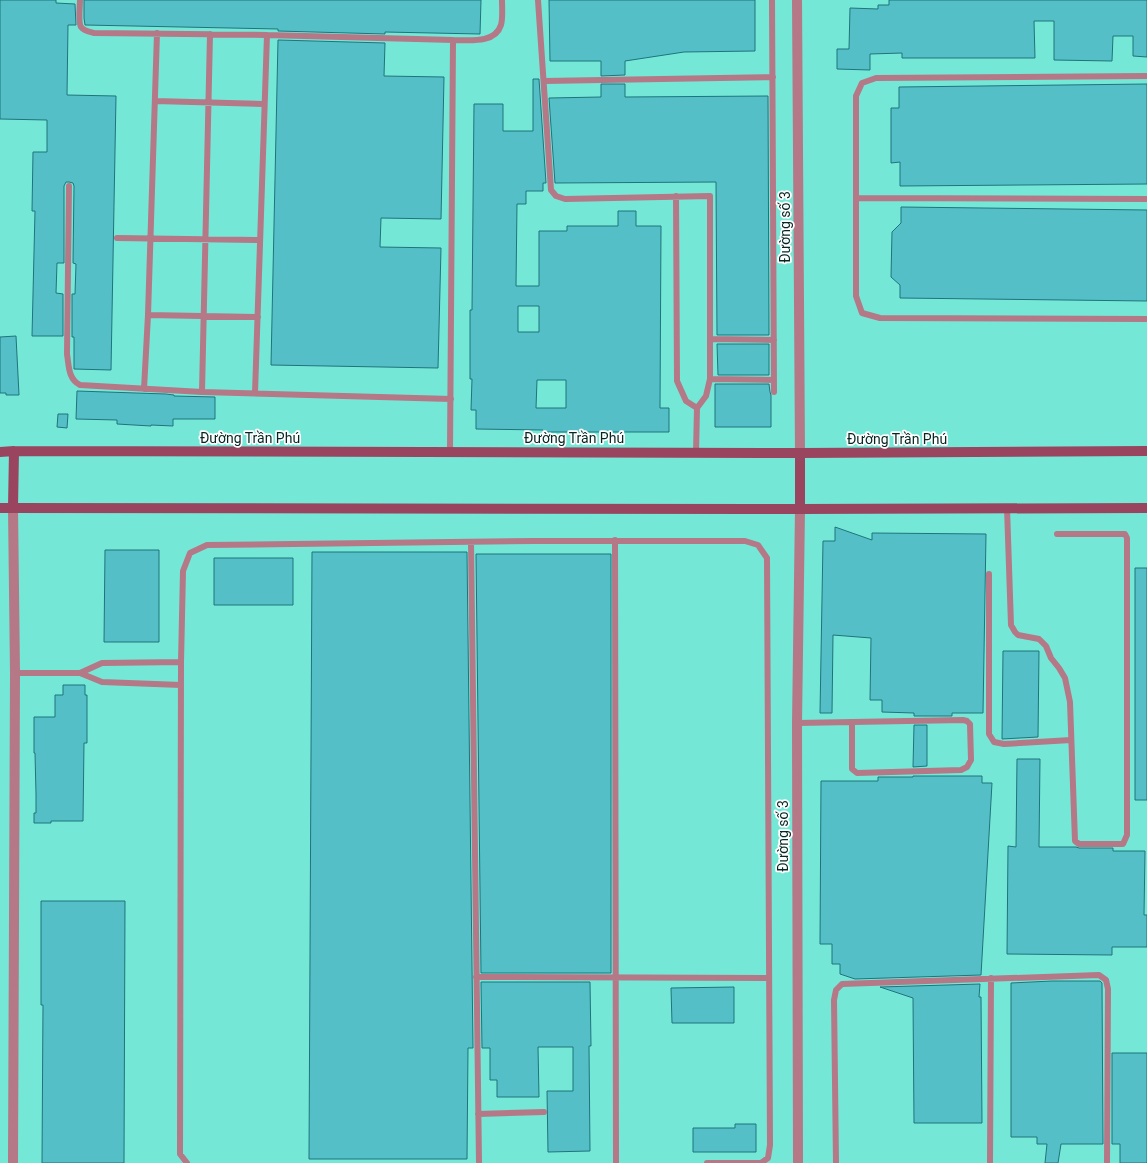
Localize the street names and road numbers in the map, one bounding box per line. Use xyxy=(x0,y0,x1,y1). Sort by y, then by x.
street label: Đường số 3 xyxy=(777,191,793,263)
street label: Đường Trần Phú xyxy=(200,430,300,446)
street label: Đường Trần Phú xyxy=(524,430,624,446)
street label: Đường Trần Phú xyxy=(847,431,947,447)
street label: Đường số 3 xyxy=(775,800,791,872)

